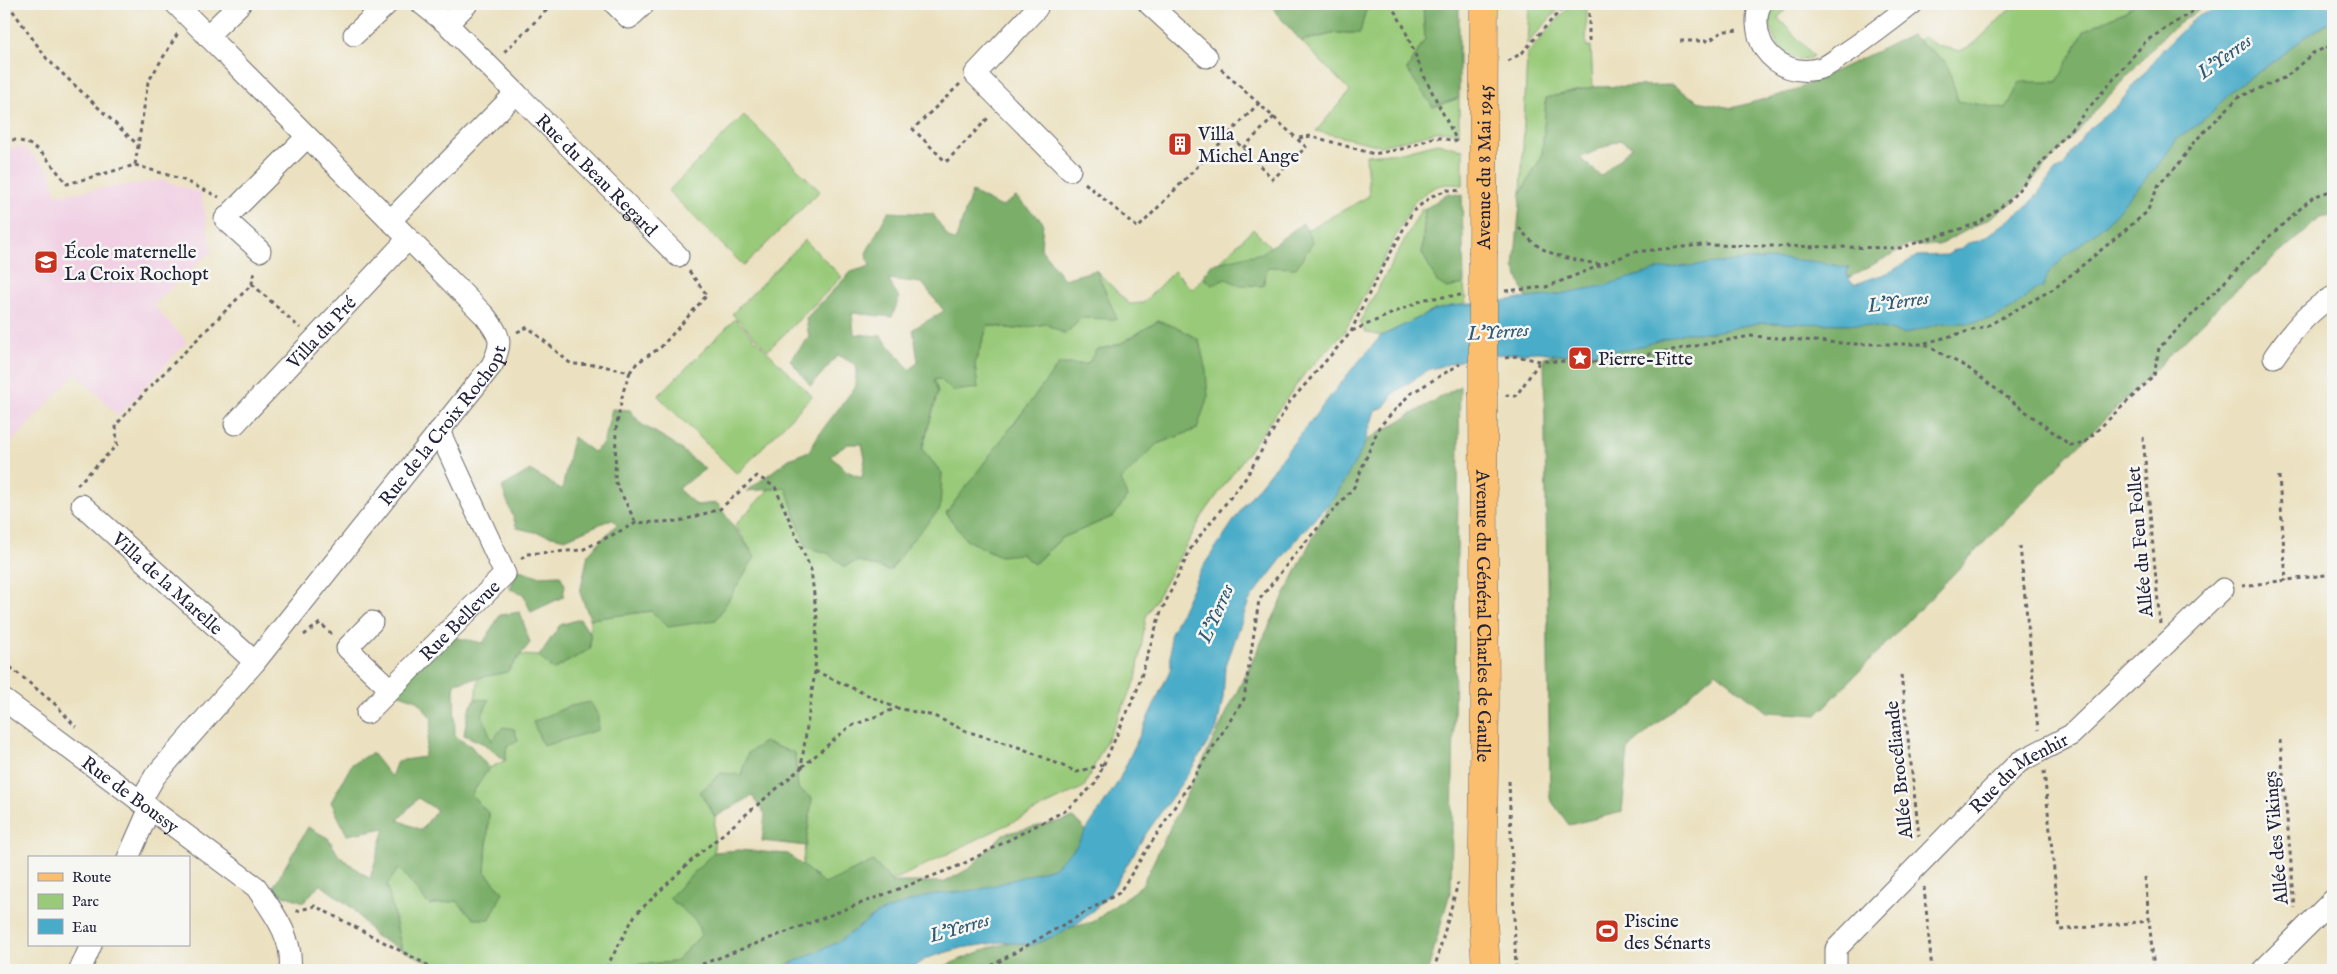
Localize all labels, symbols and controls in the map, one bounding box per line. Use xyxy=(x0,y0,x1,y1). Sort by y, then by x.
water label: L'Yerres xyxy=(2192,29,2257,86)
street label: Avenue du 8 Mai 1945 xyxy=(1473,84,1498,250)
street label: Rue du Beau Regard xyxy=(529,110,662,243)
place label: Villa Michel Ange xyxy=(1197,123,1299,169)
building icon: Villa Michel Ange xyxy=(1167,131,1193,157)
place label: École maternelle La Croix Rochopt xyxy=(64,240,209,287)
school or university icon: École maternelle La Croix Rochopt xyxy=(33,249,59,275)
water label: L'Yerres xyxy=(1865,286,1931,319)
street label: Villa du Pré xyxy=(282,292,363,376)
water label: L'Yerres xyxy=(1466,318,1530,347)
street label: Rue de la Croix Rochopt xyxy=(374,343,513,511)
place icon: Pierre-Fitte xyxy=(1567,345,1593,371)
place label: Pierre-Fitte xyxy=(1598,348,1693,372)
street label: Allée du Feu Follet xyxy=(2122,465,2160,619)
street label: Avenue du Général Charles de Gaulle xyxy=(1469,469,1495,763)
street label: Villa de la Marelle xyxy=(105,527,227,641)
street label: Rue Bellevue xyxy=(415,576,506,667)
water label: L'Yerres xyxy=(1192,580,1240,648)
street label: Allée Brocéliande xyxy=(1881,699,1919,841)
street label: Rue du Menhir xyxy=(1965,729,2073,819)
street label: Rue de Boussy xyxy=(76,752,184,840)
street label: Allée des Vikings xyxy=(2259,770,2295,907)
legend xyxy=(28,856,190,946)
text: Route xyxy=(72,868,111,887)
text: Parc xyxy=(72,892,99,911)
water label: L'Yerres xyxy=(925,908,993,949)
place label: Piscine des Sénarts xyxy=(1624,910,1711,956)
text: Eau xyxy=(72,918,97,937)
sports icon: Piscine des Sénarts xyxy=(1594,918,1620,944)

